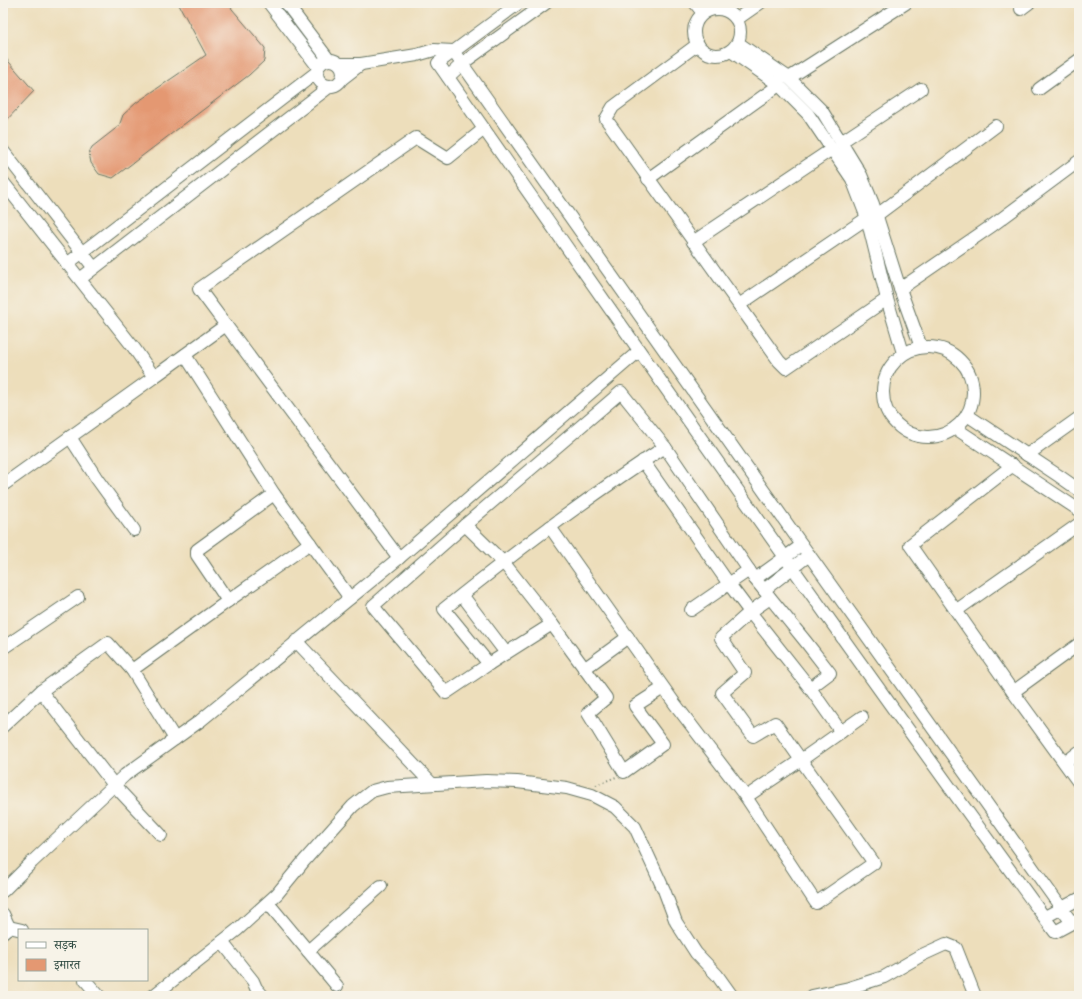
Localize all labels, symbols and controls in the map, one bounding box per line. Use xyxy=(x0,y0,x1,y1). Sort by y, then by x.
legend xyxy=(18,929,148,981)
text: सड़क xyxy=(53,938,78,953)
text: इमारत xyxy=(53,958,81,973)

